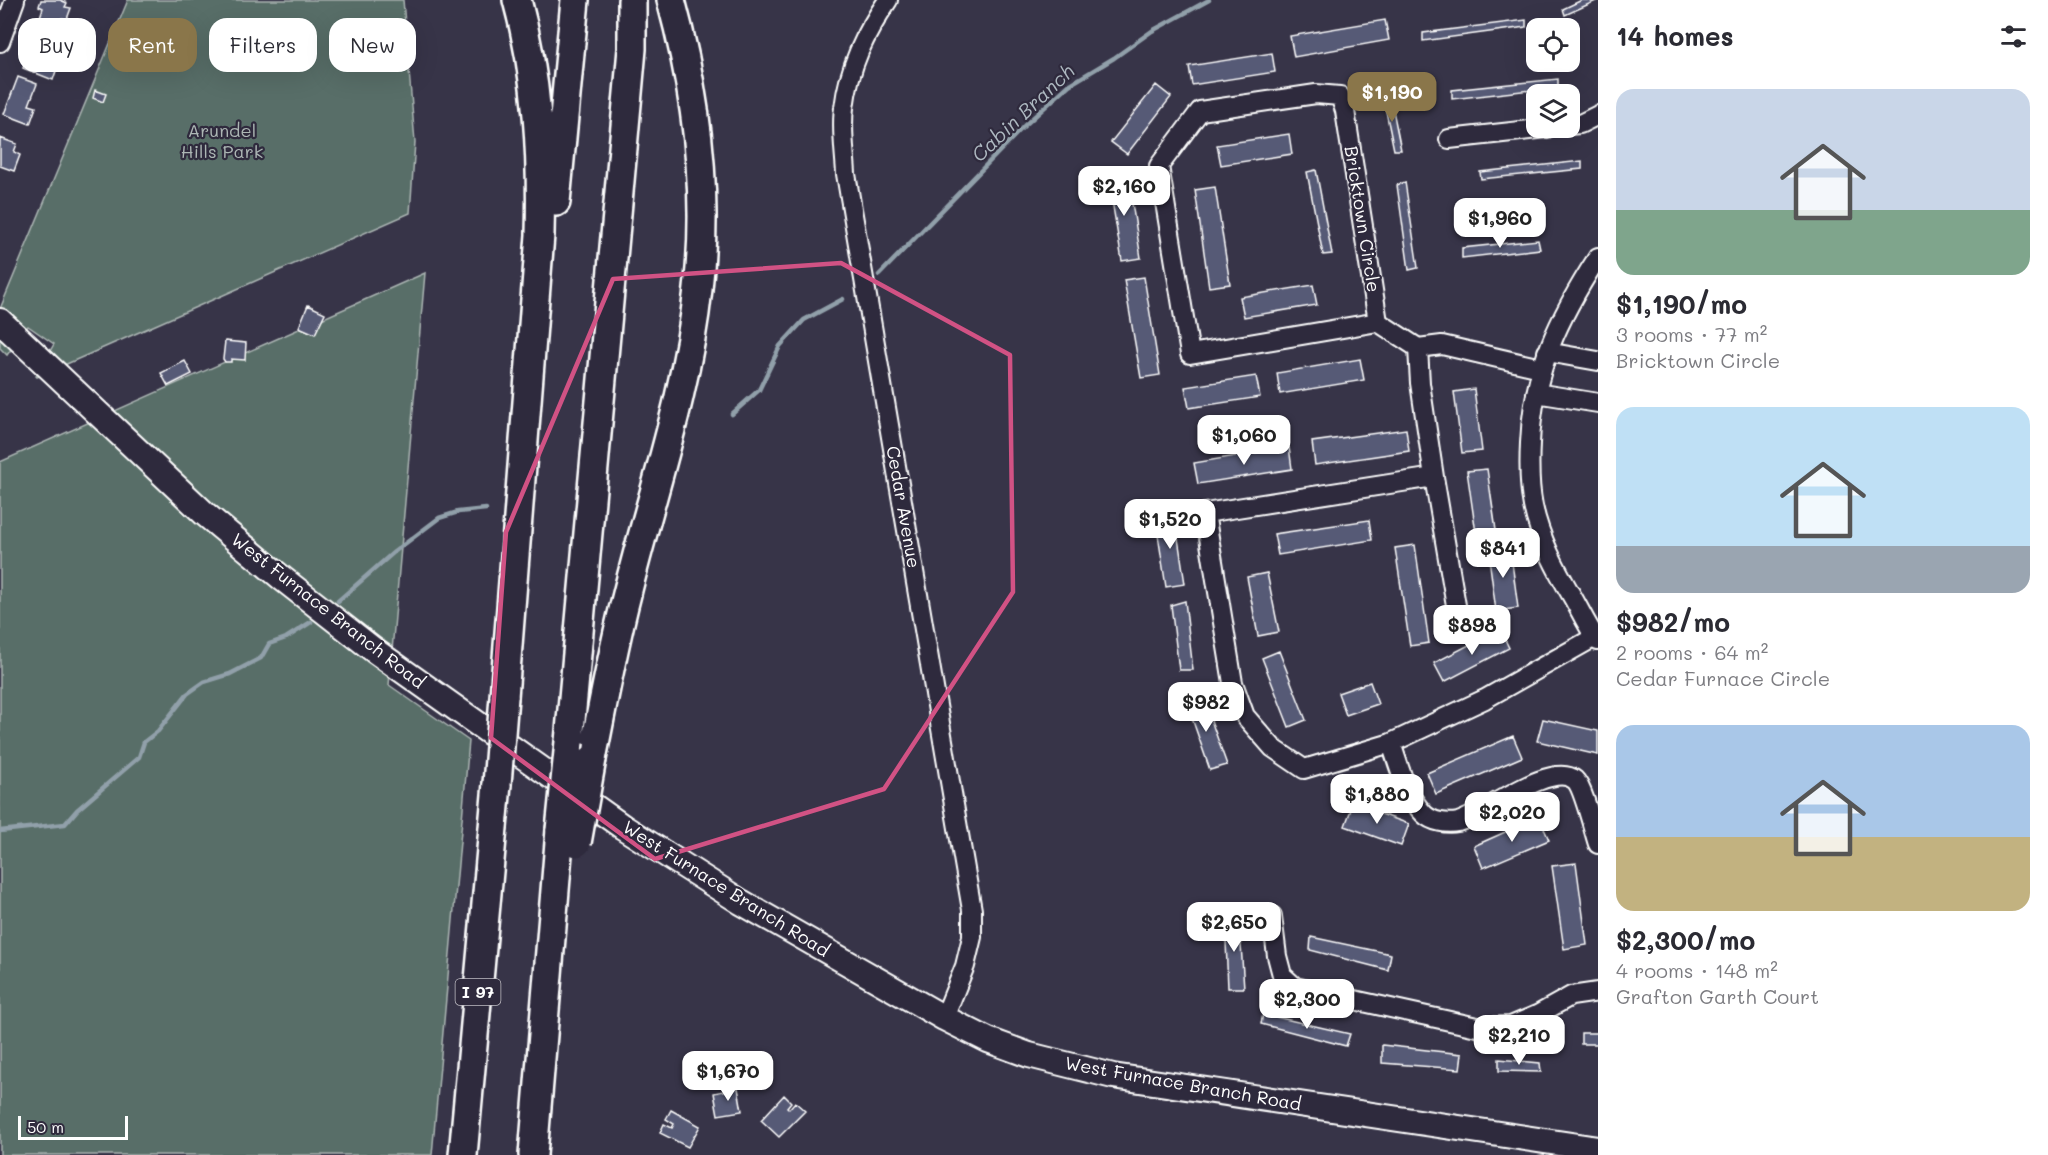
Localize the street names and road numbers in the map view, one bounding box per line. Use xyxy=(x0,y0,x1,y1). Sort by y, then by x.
street label: Bricktown Circle xyxy=(1340,144,1386,294)
street label: Cedar Avenue xyxy=(881,444,927,570)
street label: West Furnace Branch Road xyxy=(227,527,430,693)
street label: West Furnace Branch Road xyxy=(619,814,835,962)
road number: I 97 xyxy=(456,979,500,1005)
street label: West Furnace Branch Road xyxy=(1063,1050,1303,1116)

